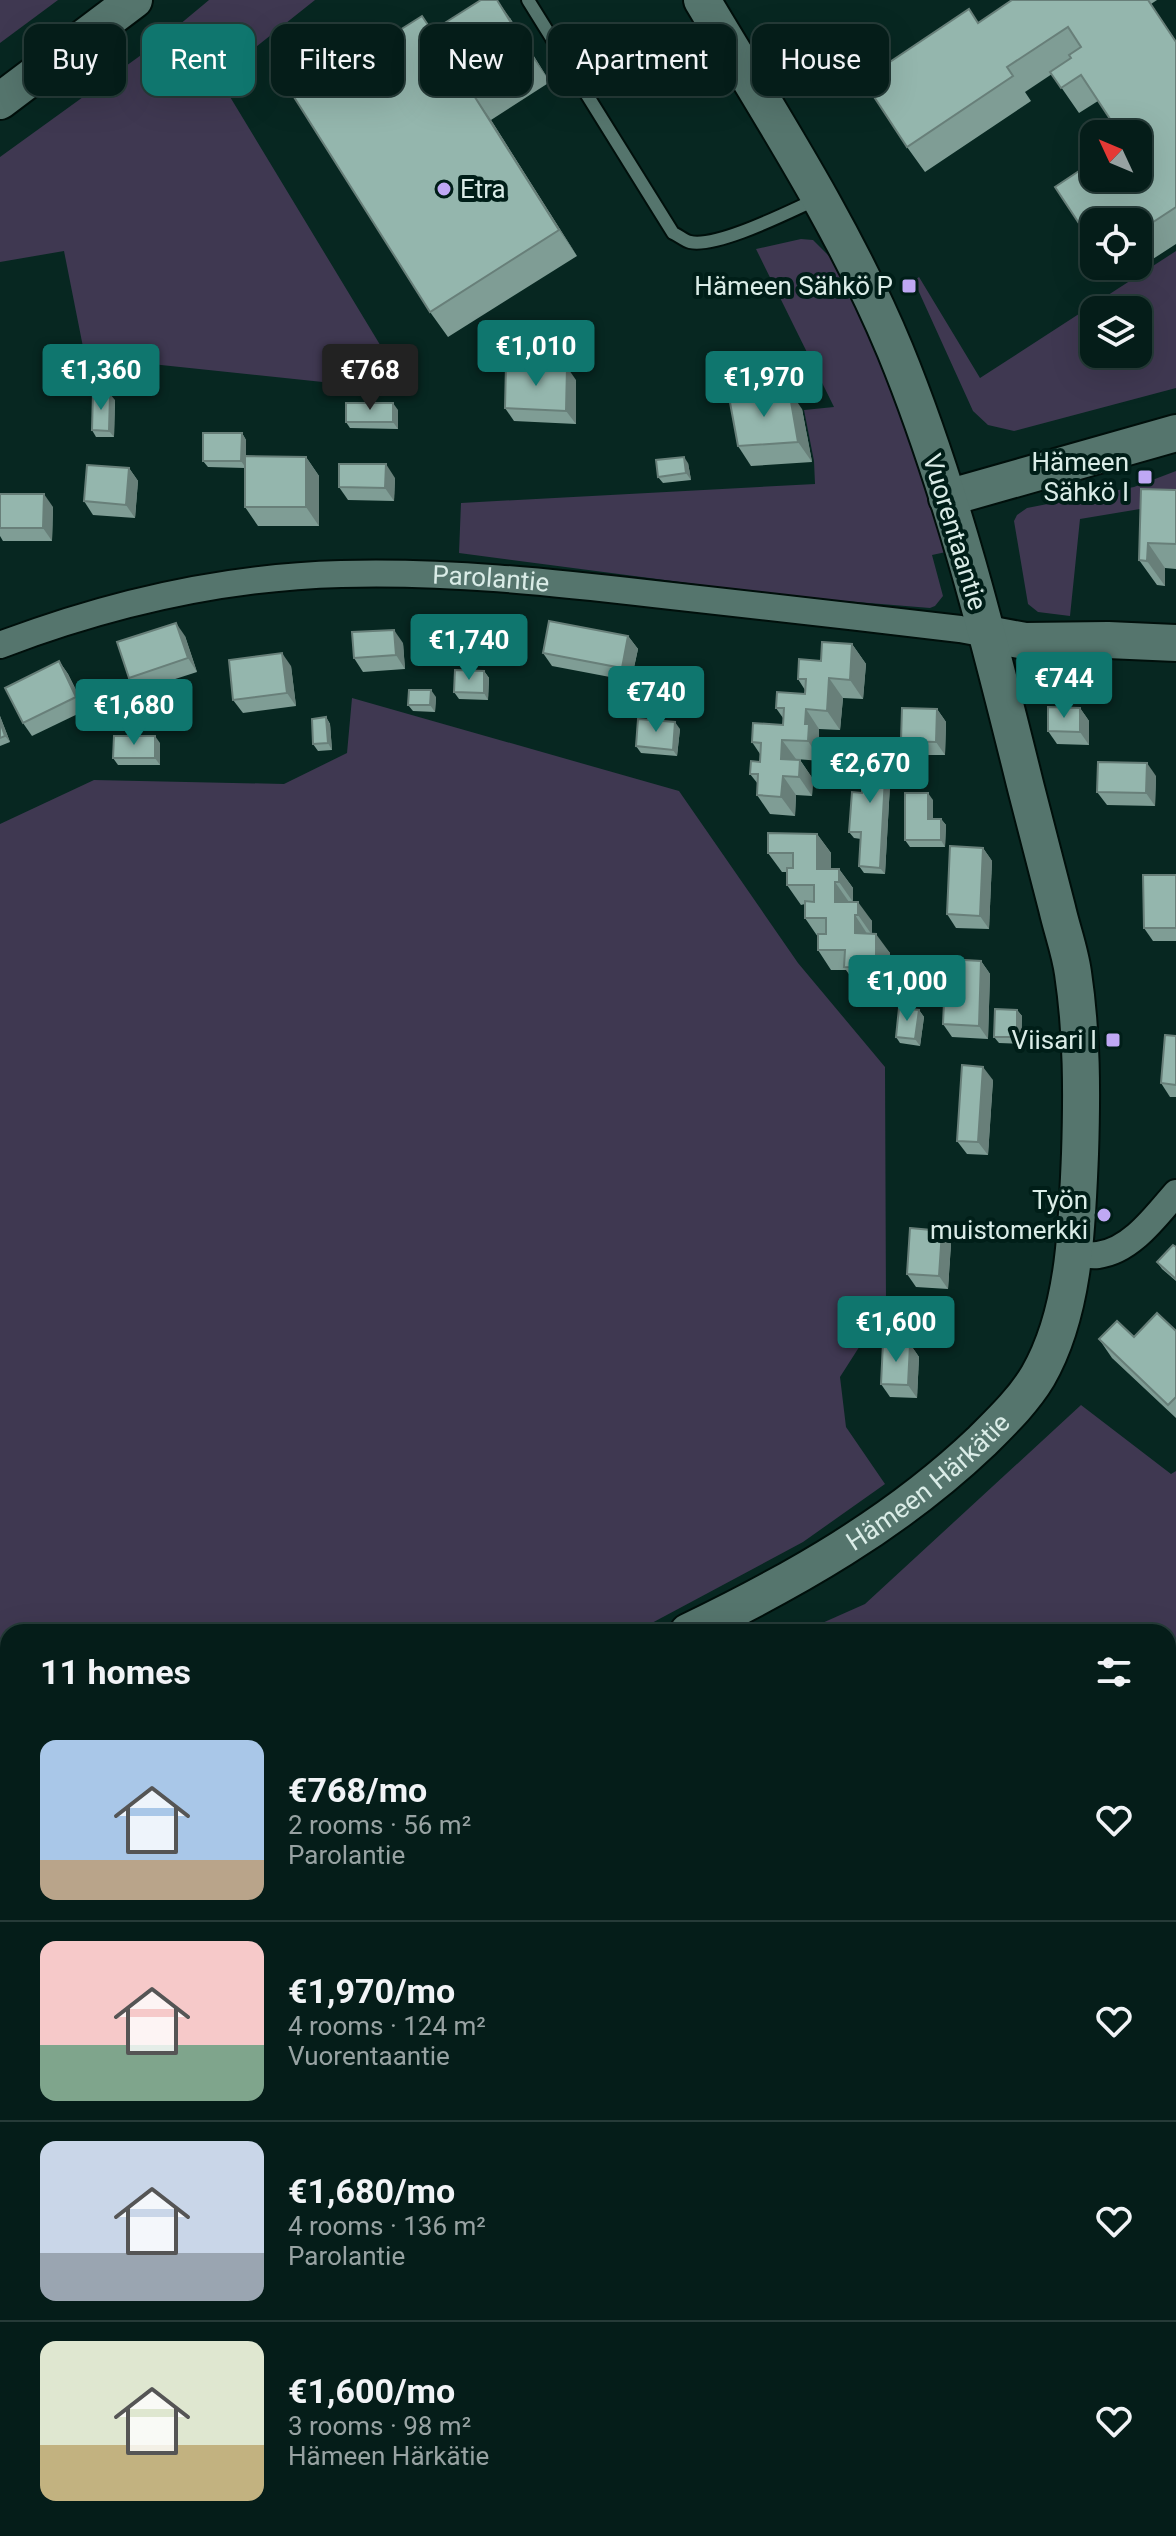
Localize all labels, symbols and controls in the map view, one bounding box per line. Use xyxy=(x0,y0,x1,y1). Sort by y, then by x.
chip: Buy xyxy=(24,24,126,96)
chip: Rent xyxy=(142,24,255,96)
chip: Filters xyxy=(271,24,404,96)
chip: New xyxy=(420,24,532,96)
chip: Apartment xyxy=(548,24,736,96)
chip: House xyxy=(752,24,889,96)
north arrow xyxy=(1080,120,1152,192)
map controls xyxy=(1080,120,1152,368)
place label: Etra xyxy=(460,174,506,204)
marker: Etra xyxy=(435,180,453,198)
button: locate xyxy=(1080,208,1152,280)
place label: Hämeen Sähkö P xyxy=(694,271,893,301)
marker: Hämeen Sähkö P xyxy=(900,277,918,295)
button: layers xyxy=(1080,296,1152,368)
pin: €1,010 xyxy=(471,320,601,388)
text: €1,010 xyxy=(496,331,576,361)
pin: €1,360 xyxy=(36,344,166,412)
pin: €768 xyxy=(323,344,417,412)
pin: €1,970 xyxy=(699,351,829,419)
text: €1,360 xyxy=(61,355,141,385)
text: €768 xyxy=(340,355,400,385)
text: €1,970 xyxy=(724,362,804,392)
place label: Hämeen Sähkö I xyxy=(1032,447,1129,507)
street label: Vuorentaantie xyxy=(917,450,993,614)
marker: Hämeen Sähkö I xyxy=(1136,468,1154,486)
street label: Parolantie xyxy=(432,560,551,598)
pin: €1,740 xyxy=(404,614,534,682)
text: €1,740 xyxy=(429,625,509,655)
pin: €744 xyxy=(1017,652,1111,720)
text: €744 xyxy=(1034,663,1094,693)
pin: €740 xyxy=(609,666,703,734)
text: €740 xyxy=(626,677,686,707)
pin: €1,680 xyxy=(69,679,199,747)
text: €1,680 xyxy=(94,690,174,720)
pin: €2,670 xyxy=(805,737,935,805)
text: €2,670 xyxy=(830,748,910,778)
pin: €1,000 xyxy=(842,955,972,1023)
text: €1,000 xyxy=(867,966,947,996)
place label: Viisari I xyxy=(1012,1025,1097,1055)
marker: Viisari I xyxy=(1104,1031,1122,1049)
place label: Työn muistomerkki xyxy=(930,1185,1088,1245)
marker: Työn muistomerkki xyxy=(1095,1206,1113,1224)
pin: €1,600 xyxy=(831,1296,961,1364)
text: €1,600 xyxy=(856,1307,936,1337)
street label: Hämeen Härkätie xyxy=(841,1407,1016,1557)
icon: filters xyxy=(1092,1650,1136,1694)
text: 11 homes xyxy=(40,1652,191,1692)
text: €768/mo xyxy=(288,1770,427,1810)
icon: home xyxy=(104,1772,200,1868)
icon: heart xyxy=(1092,1798,1136,1842)
text: 2 rooms · 56 m² xyxy=(288,1810,471,1840)
text: Parolantie xyxy=(288,1840,405,1870)
text: €1,970/mo xyxy=(288,1971,455,2011)
icon: home xyxy=(104,1973,200,2069)
icon: heart xyxy=(1092,1999,1136,2043)
text: 4 rooms · 124 m² xyxy=(288,2011,486,2041)
text: Vuorentaantie xyxy=(288,2041,450,2071)
text: €1,680/mo xyxy=(288,2171,455,2211)
icon: home xyxy=(104,2173,200,2269)
icon: heart xyxy=(1092,2199,1136,2243)
text: 4 rooms · 136 m² xyxy=(288,2211,486,2241)
text: Parolantie xyxy=(288,2241,405,2271)
text: €1,600/mo xyxy=(288,2371,455,2411)
icon: home xyxy=(104,2373,200,2469)
icon: heart xyxy=(1092,2399,1136,2443)
text: 3 rooms · 98 m² xyxy=(288,2411,471,2441)
text: Hämeen Härkätie xyxy=(288,2441,489,2471)

